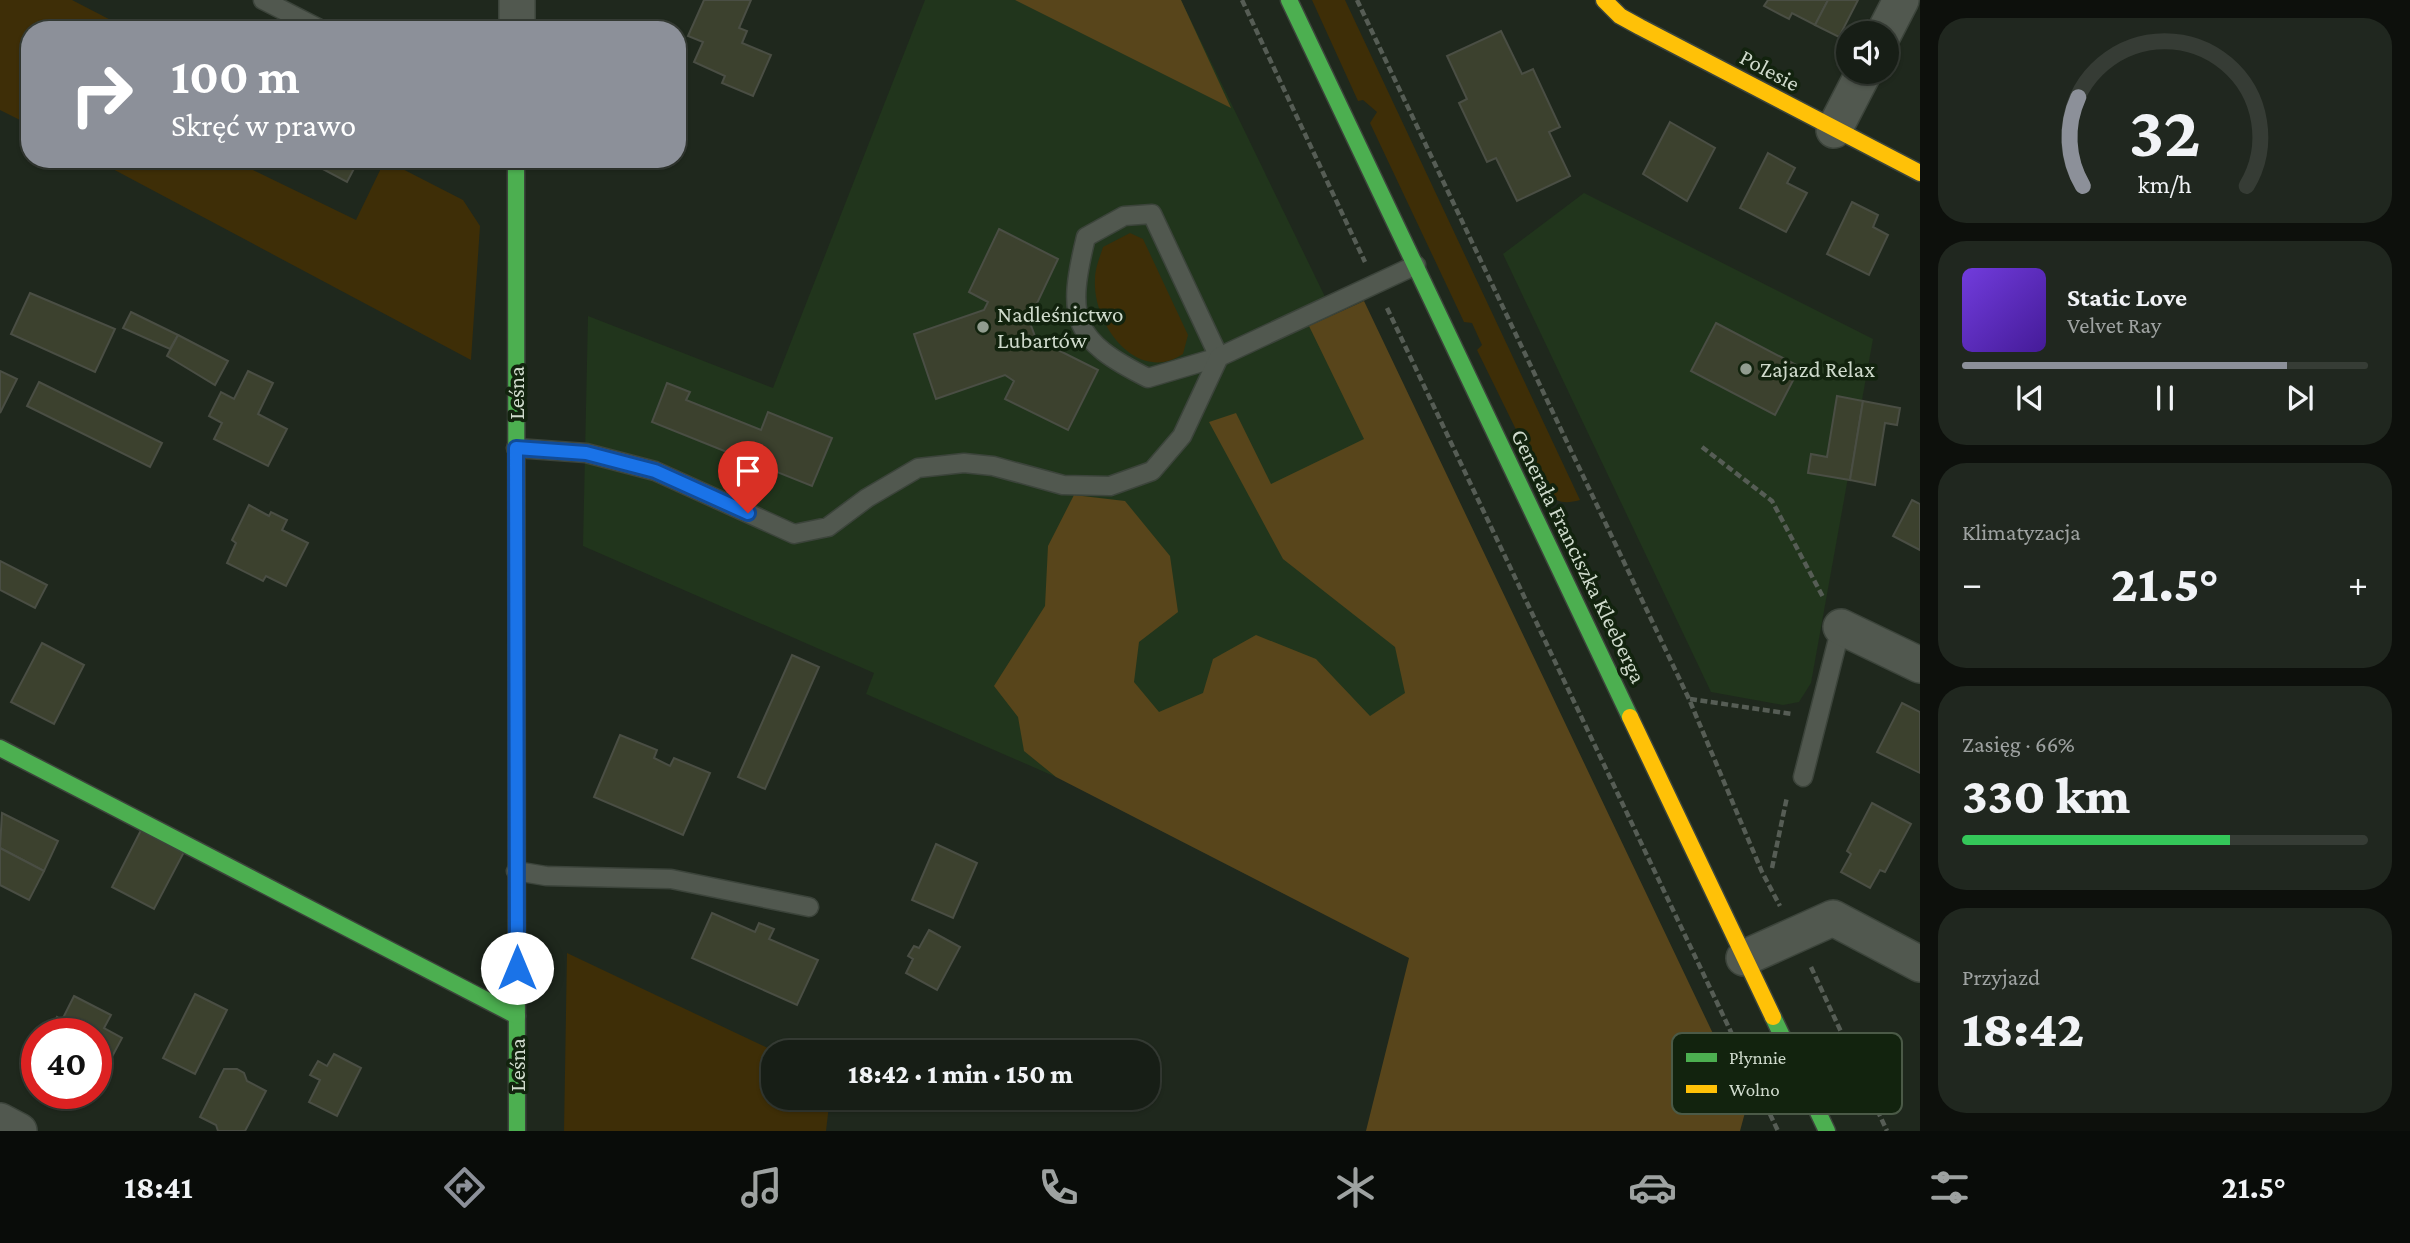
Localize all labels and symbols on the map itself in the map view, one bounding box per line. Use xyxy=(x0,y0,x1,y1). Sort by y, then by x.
street label: Polesie xyxy=(1736,44,1804,96)
place label: Nadleśnictwo Lubartów xyxy=(997,301,1123,353)
marker: Nadleśnictwo Lubartów xyxy=(975,319,991,335)
place label: Zajazd Relax xyxy=(1760,356,1875,382)
marker: Zajazd Relax xyxy=(1738,361,1754,377)
street label: Leśna xyxy=(503,366,529,420)
street label: Generała Franciszka Kleeberga xyxy=(1506,425,1652,688)
pin xyxy=(718,441,778,513)
position arrow xyxy=(480,931,554,1005)
speed limit sign: 40 xyxy=(21,1018,112,1109)
legend xyxy=(1672,1033,1902,1114)
street label: Leśna xyxy=(504,1038,530,1092)
text: Płynnie xyxy=(1729,1047,1786,1068)
text: Wolno xyxy=(1729,1079,1780,1100)

